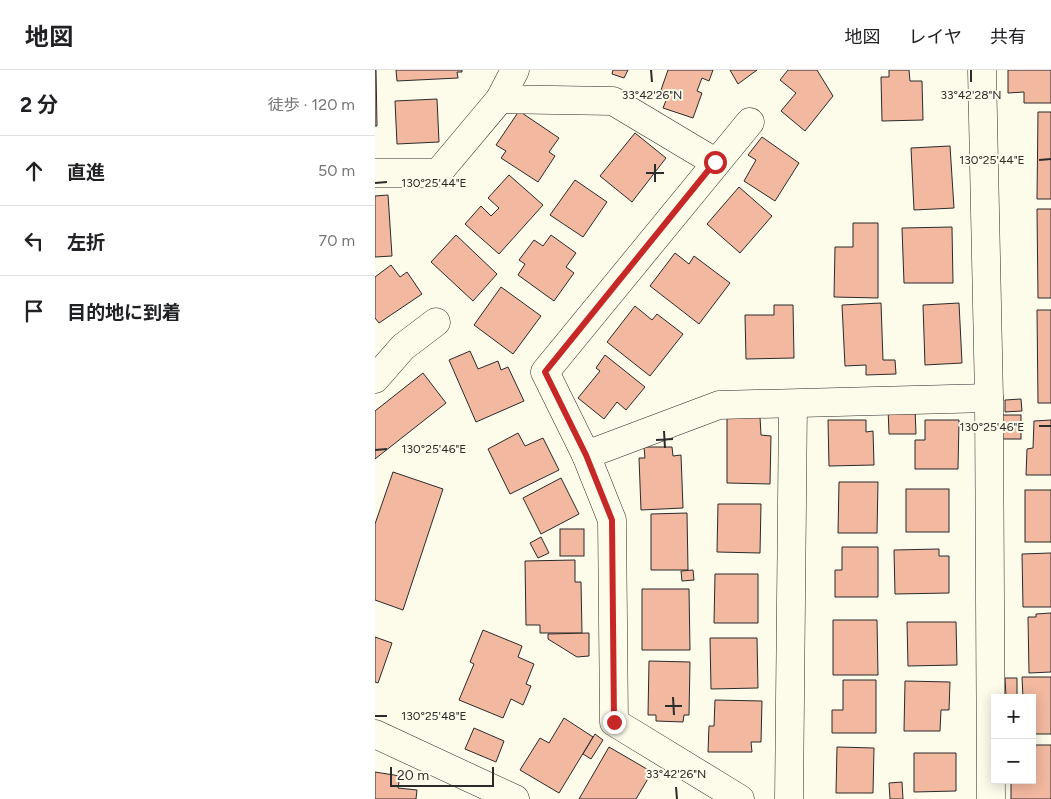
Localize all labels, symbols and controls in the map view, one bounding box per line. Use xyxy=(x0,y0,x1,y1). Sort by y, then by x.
text: 地図 xyxy=(25,22,73,51)
text: 地図 xyxy=(845,26,881,48)
text: レイヤ xyxy=(909,26,962,48)
text: 共有 xyxy=(990,26,1026,48)
text: 33°42'26"N xyxy=(622,88,682,102)
text: 33°42'28"N xyxy=(940,88,1002,102)
text: 2 分 xyxy=(20,92,58,117)
text: 徒歩 · 120 m xyxy=(268,95,355,114)
route start xyxy=(704,151,727,174)
text: 130°25'44"E xyxy=(959,153,1025,167)
icon: ahead xyxy=(20,157,48,185)
text: 直進 xyxy=(67,161,105,184)
text: 50 m xyxy=(318,161,355,180)
text: 130°25'44"E xyxy=(401,176,467,190)
icon: left xyxy=(20,227,48,255)
text: 左折 xyxy=(67,231,105,254)
text: 70 m xyxy=(319,231,355,250)
icon: arrive xyxy=(20,297,48,325)
text: 目的地に到着 xyxy=(67,301,181,324)
text: 130°25'46"E xyxy=(960,420,1024,434)
text: 130°25'46"E xyxy=(402,442,466,456)
map controls xyxy=(991,694,1036,784)
button: + xyxy=(991,694,1036,739)
text: 130°25'48"E xyxy=(401,709,467,723)
route end xyxy=(603,711,626,734)
button: − xyxy=(991,739,1036,784)
scale bar xyxy=(390,764,494,787)
text: 20 m xyxy=(397,767,429,784)
text: 33°42'26"N xyxy=(646,767,706,781)

